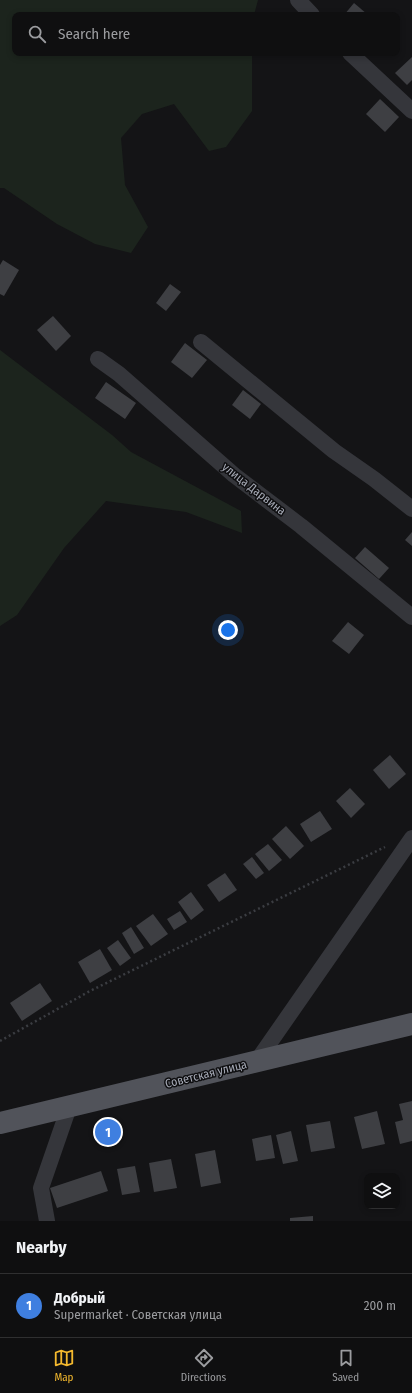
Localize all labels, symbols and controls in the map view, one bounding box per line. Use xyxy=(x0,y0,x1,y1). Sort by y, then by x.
search box xyxy=(12,12,400,56)
icon: search xyxy=(26,23,48,45)
text: Search here xyxy=(58,25,130,43)
street label: улица Дарвина xyxy=(220,460,289,518)
your location xyxy=(218,620,238,640)
street label: Советская улица xyxy=(164,1057,248,1091)
pin: 1 xyxy=(95,1117,121,1147)
map controls xyxy=(364,1173,400,1209)
button: layers xyxy=(364,1173,400,1209)
text: Nearby xyxy=(16,1237,67,1258)
text: Добрый xyxy=(54,1289,105,1307)
text: 1 xyxy=(26,1298,32,1313)
text: 200 m xyxy=(364,1298,396,1313)
text: Supermarket · Советская улица xyxy=(54,1307,222,1322)
tab: Map xyxy=(53,1347,75,1384)
tab: Directions xyxy=(181,1347,226,1384)
tab: Saved xyxy=(332,1347,359,1384)

